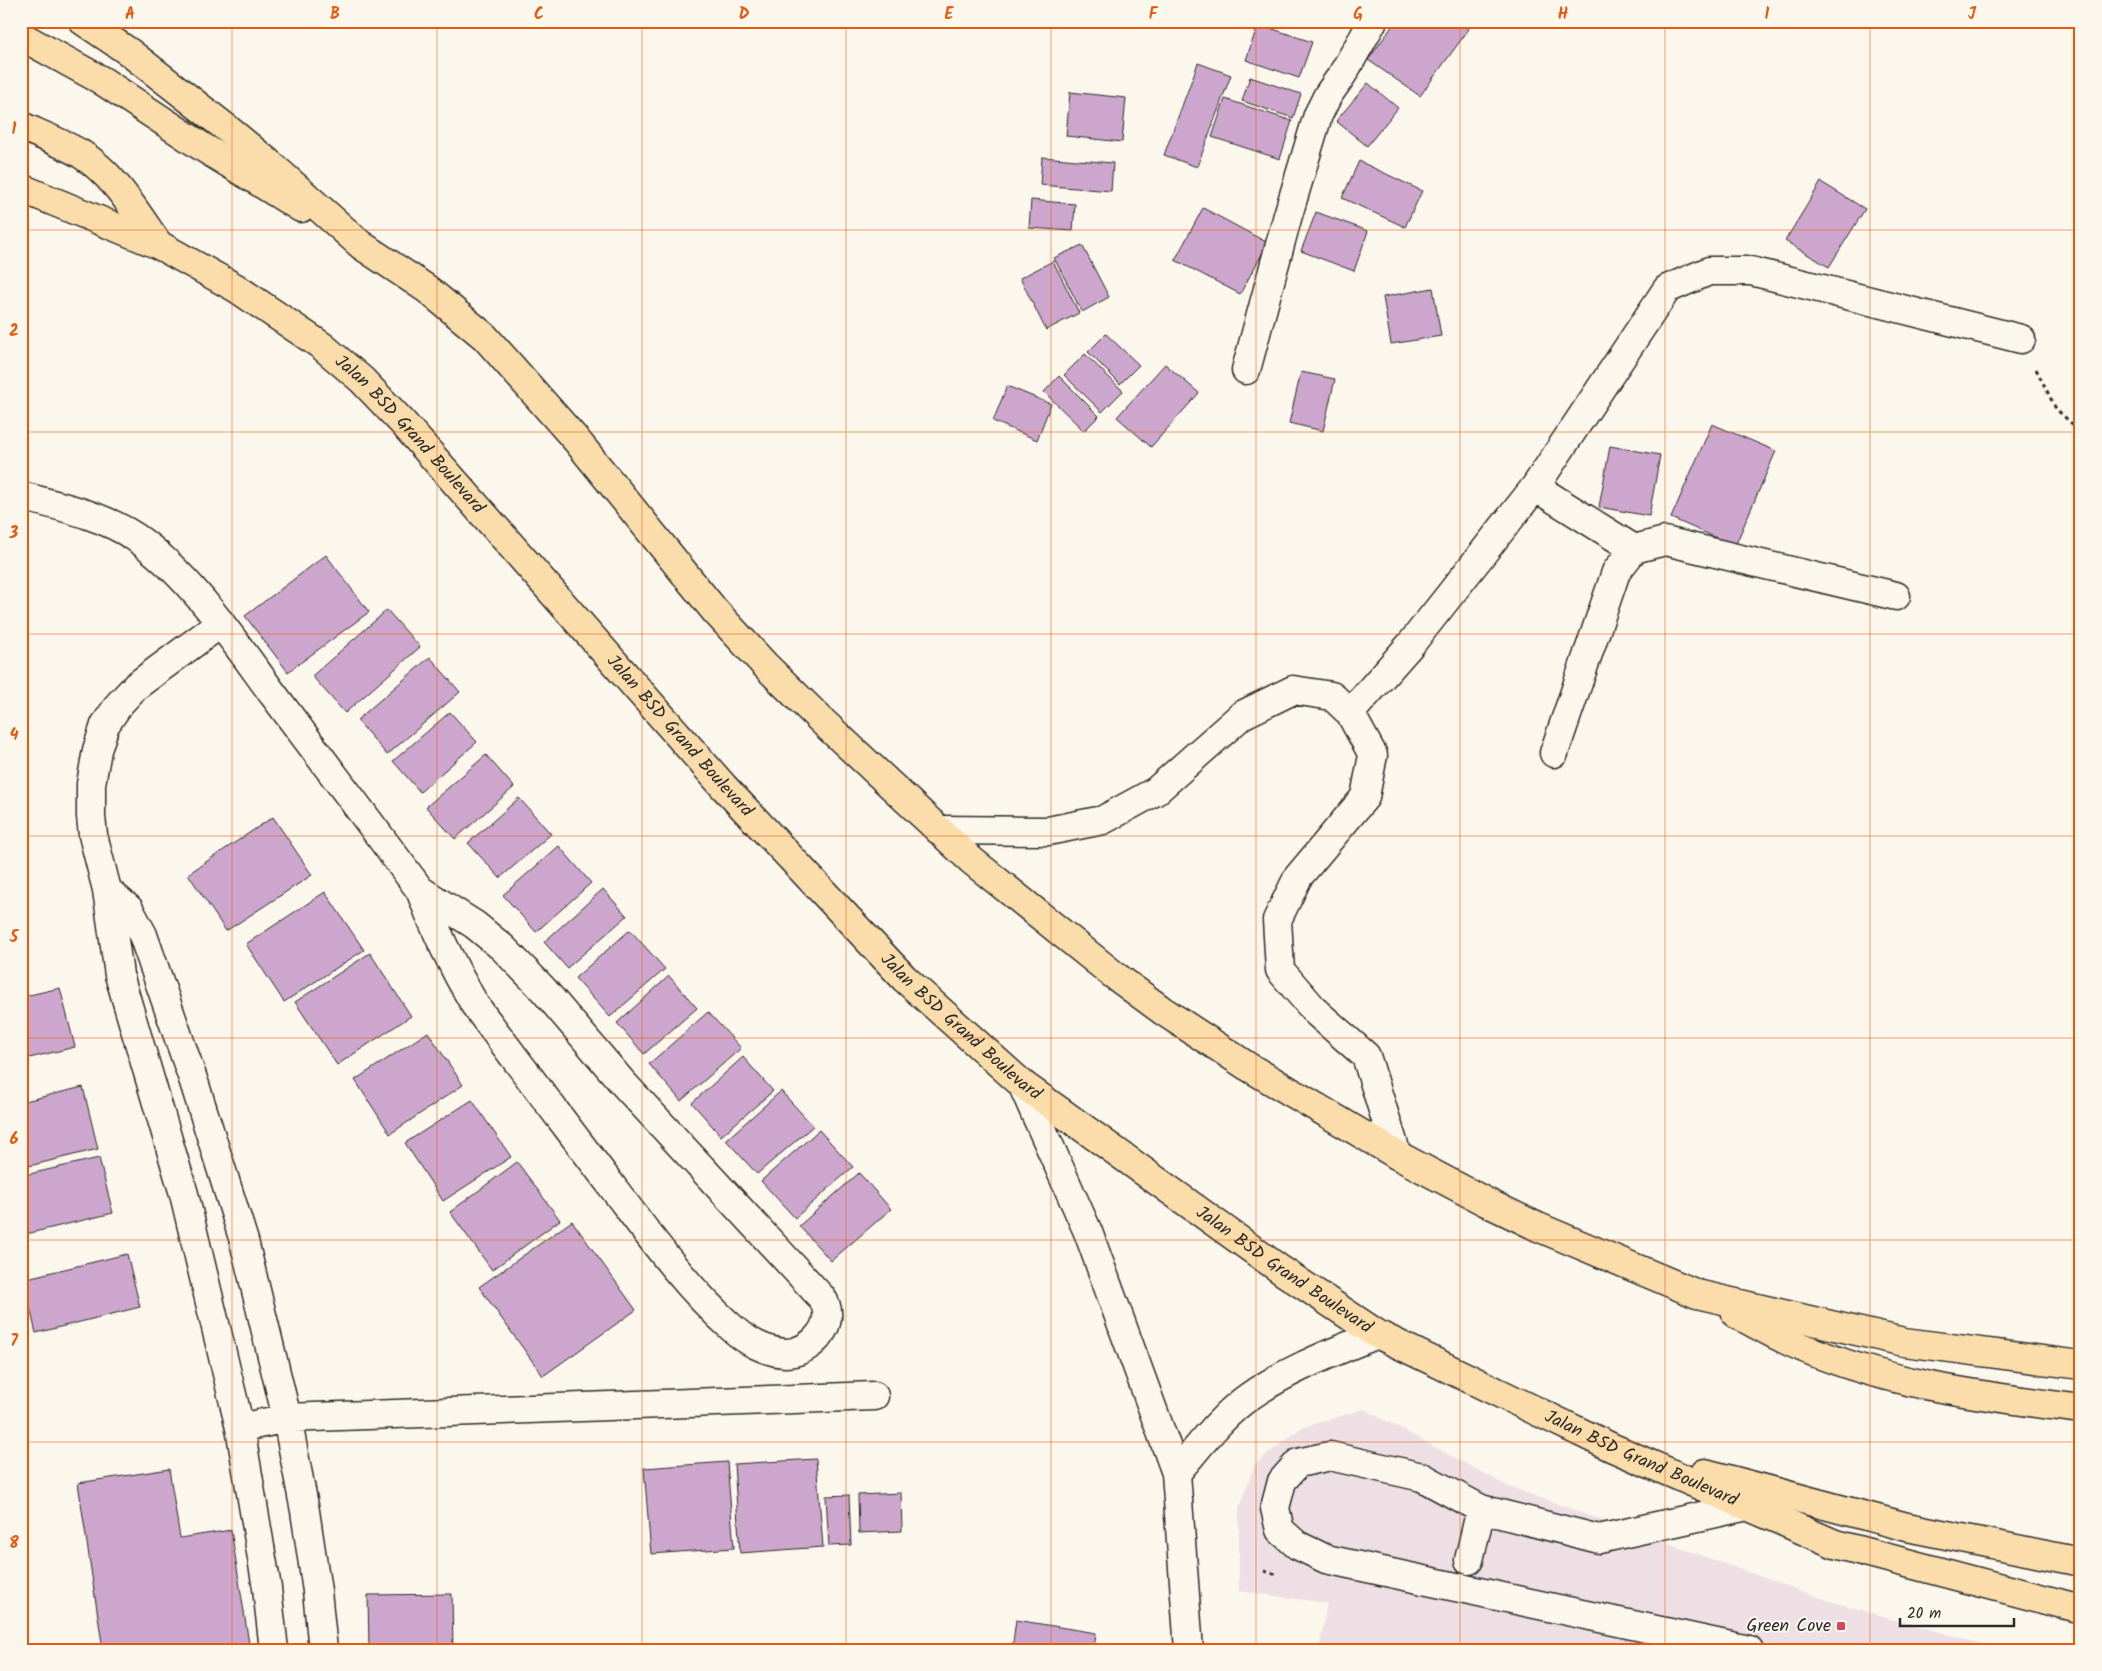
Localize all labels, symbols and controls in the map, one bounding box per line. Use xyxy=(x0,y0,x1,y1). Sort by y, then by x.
text: A xyxy=(125,2,135,27)
text: B xyxy=(330,2,340,27)
text: C xyxy=(534,2,544,27)
text: D xyxy=(739,2,750,27)
text: E xyxy=(945,2,955,27)
text: F xyxy=(1149,2,1159,27)
text: G xyxy=(1353,2,1363,27)
text: H xyxy=(1558,2,1568,27)
text: I xyxy=(1765,2,1770,27)
text: J xyxy=(1968,2,1977,27)
text: 1 xyxy=(12,117,17,142)
text: 2 xyxy=(9,319,19,344)
street label: Jalan BSD Grand Boulevard xyxy=(328,348,492,522)
text: 3 xyxy=(9,521,19,546)
street label: Jalan BSD Grand Boulevard xyxy=(599,648,761,825)
text: 4 xyxy=(10,723,19,748)
text: 5 xyxy=(9,925,20,950)
street label: Jalan BSD Grand Boulevard xyxy=(873,946,1049,1109)
text: 6 xyxy=(10,1127,19,1152)
street label: Jalan BSD Grand Boulevard xyxy=(1190,1199,1379,1342)
text: 7 xyxy=(10,1329,18,1354)
street label: Jalan BSD Grand Boulevard xyxy=(1539,1402,1744,1515)
text: 8 xyxy=(9,1531,19,1556)
scale bar xyxy=(1900,1596,2013,1628)
text: 20 m xyxy=(1907,1602,1941,1626)
place label: Green Cove xyxy=(1746,1612,1831,1641)
marker: Green Cove xyxy=(1835,1620,1847,1632)

